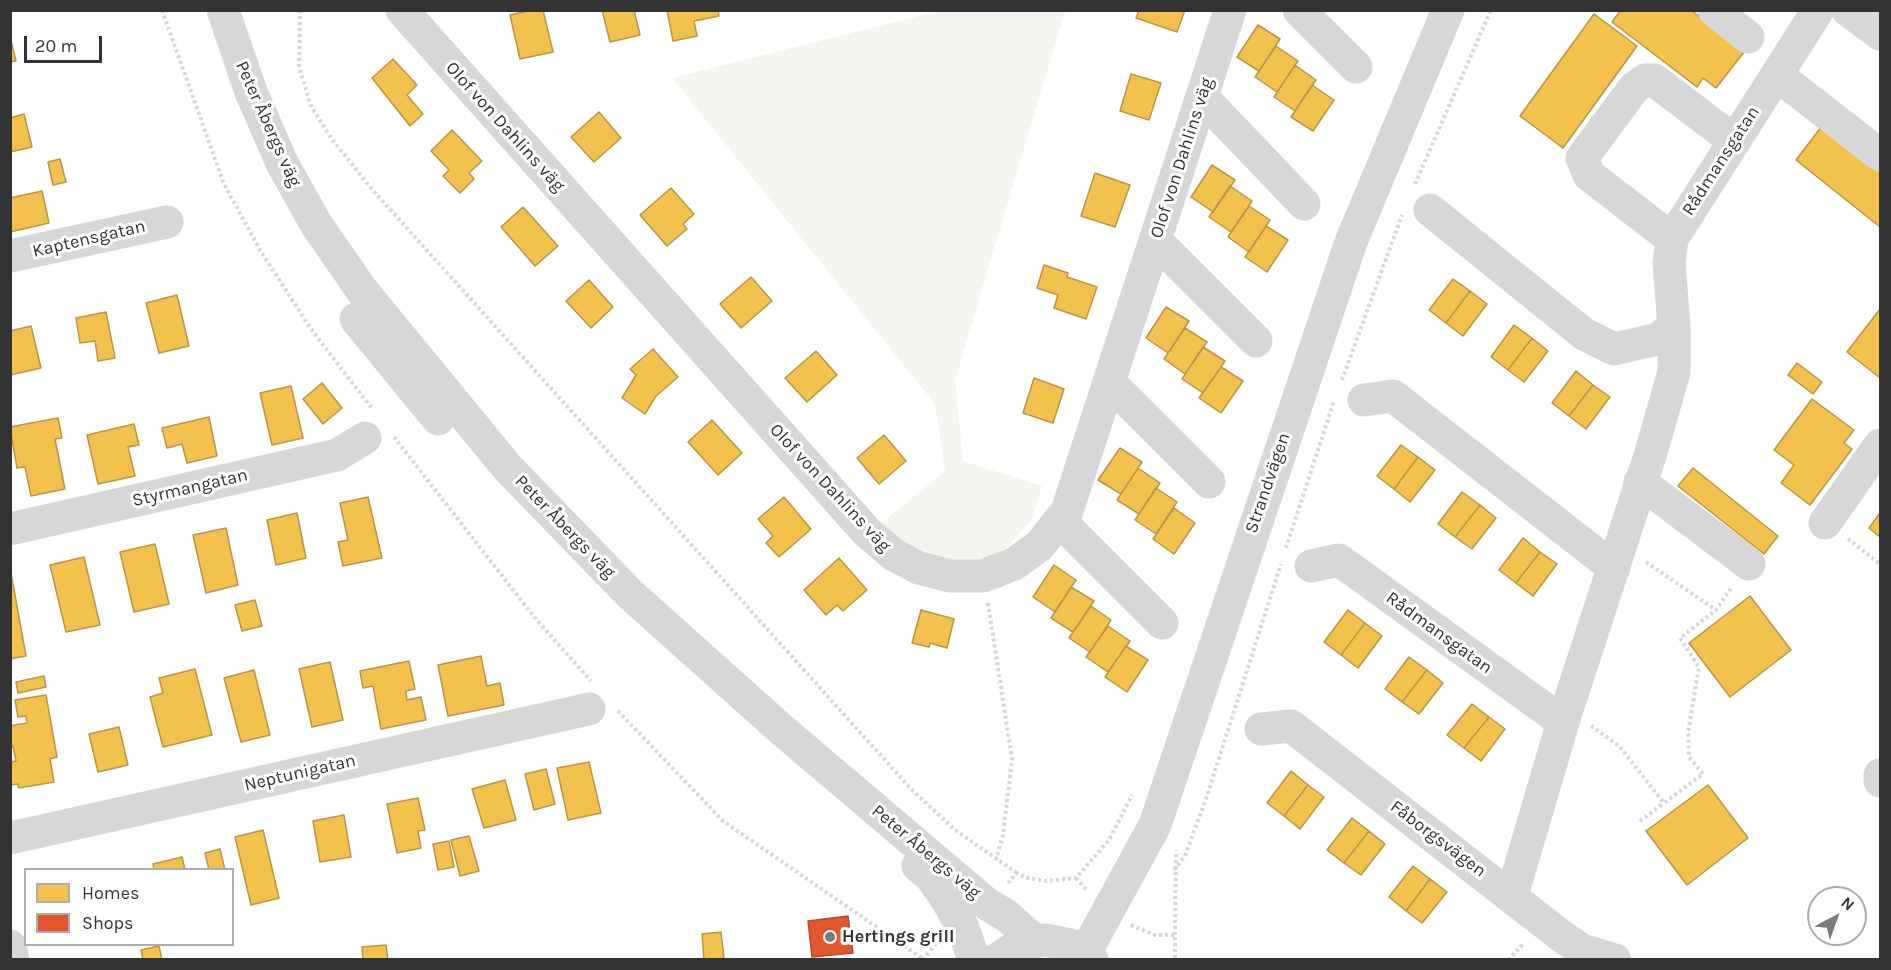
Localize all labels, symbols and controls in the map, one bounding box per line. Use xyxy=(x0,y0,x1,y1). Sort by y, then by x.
scale bar xyxy=(27,24,105,62)
text: 20 m xyxy=(35,35,77,57)
street label: Olof von Dahlins väg xyxy=(441,57,569,197)
street label: Peter Åbergs väg xyxy=(231,58,305,190)
street label: Olof von Dahlins väg xyxy=(1146,75,1218,241)
street label: Rådmansgatan xyxy=(1678,102,1764,220)
street label: Kaptensgatan xyxy=(30,216,148,262)
street label: Olof von Dahlins väg xyxy=(765,419,895,557)
street label: Strandvägen xyxy=(1241,430,1295,536)
street label: Styrmangatan xyxy=(130,464,250,512)
street label: Peter Åbergs väg xyxy=(510,471,620,583)
street label: Rådmansgatan xyxy=(1382,587,1496,679)
street label: Neptunigatan xyxy=(242,750,358,796)
street label: Fåborgsvägen xyxy=(1386,796,1490,882)
street label: Peter Åbergs väg xyxy=(867,800,985,904)
legend xyxy=(24,868,234,946)
text: Homes xyxy=(82,882,139,904)
north arrow xyxy=(1807,886,1867,946)
text: N xyxy=(1837,893,1858,914)
text: Shops xyxy=(82,912,134,934)
place label: Hertings grill xyxy=(842,926,954,948)
marker: Hertings grill xyxy=(823,930,837,944)

